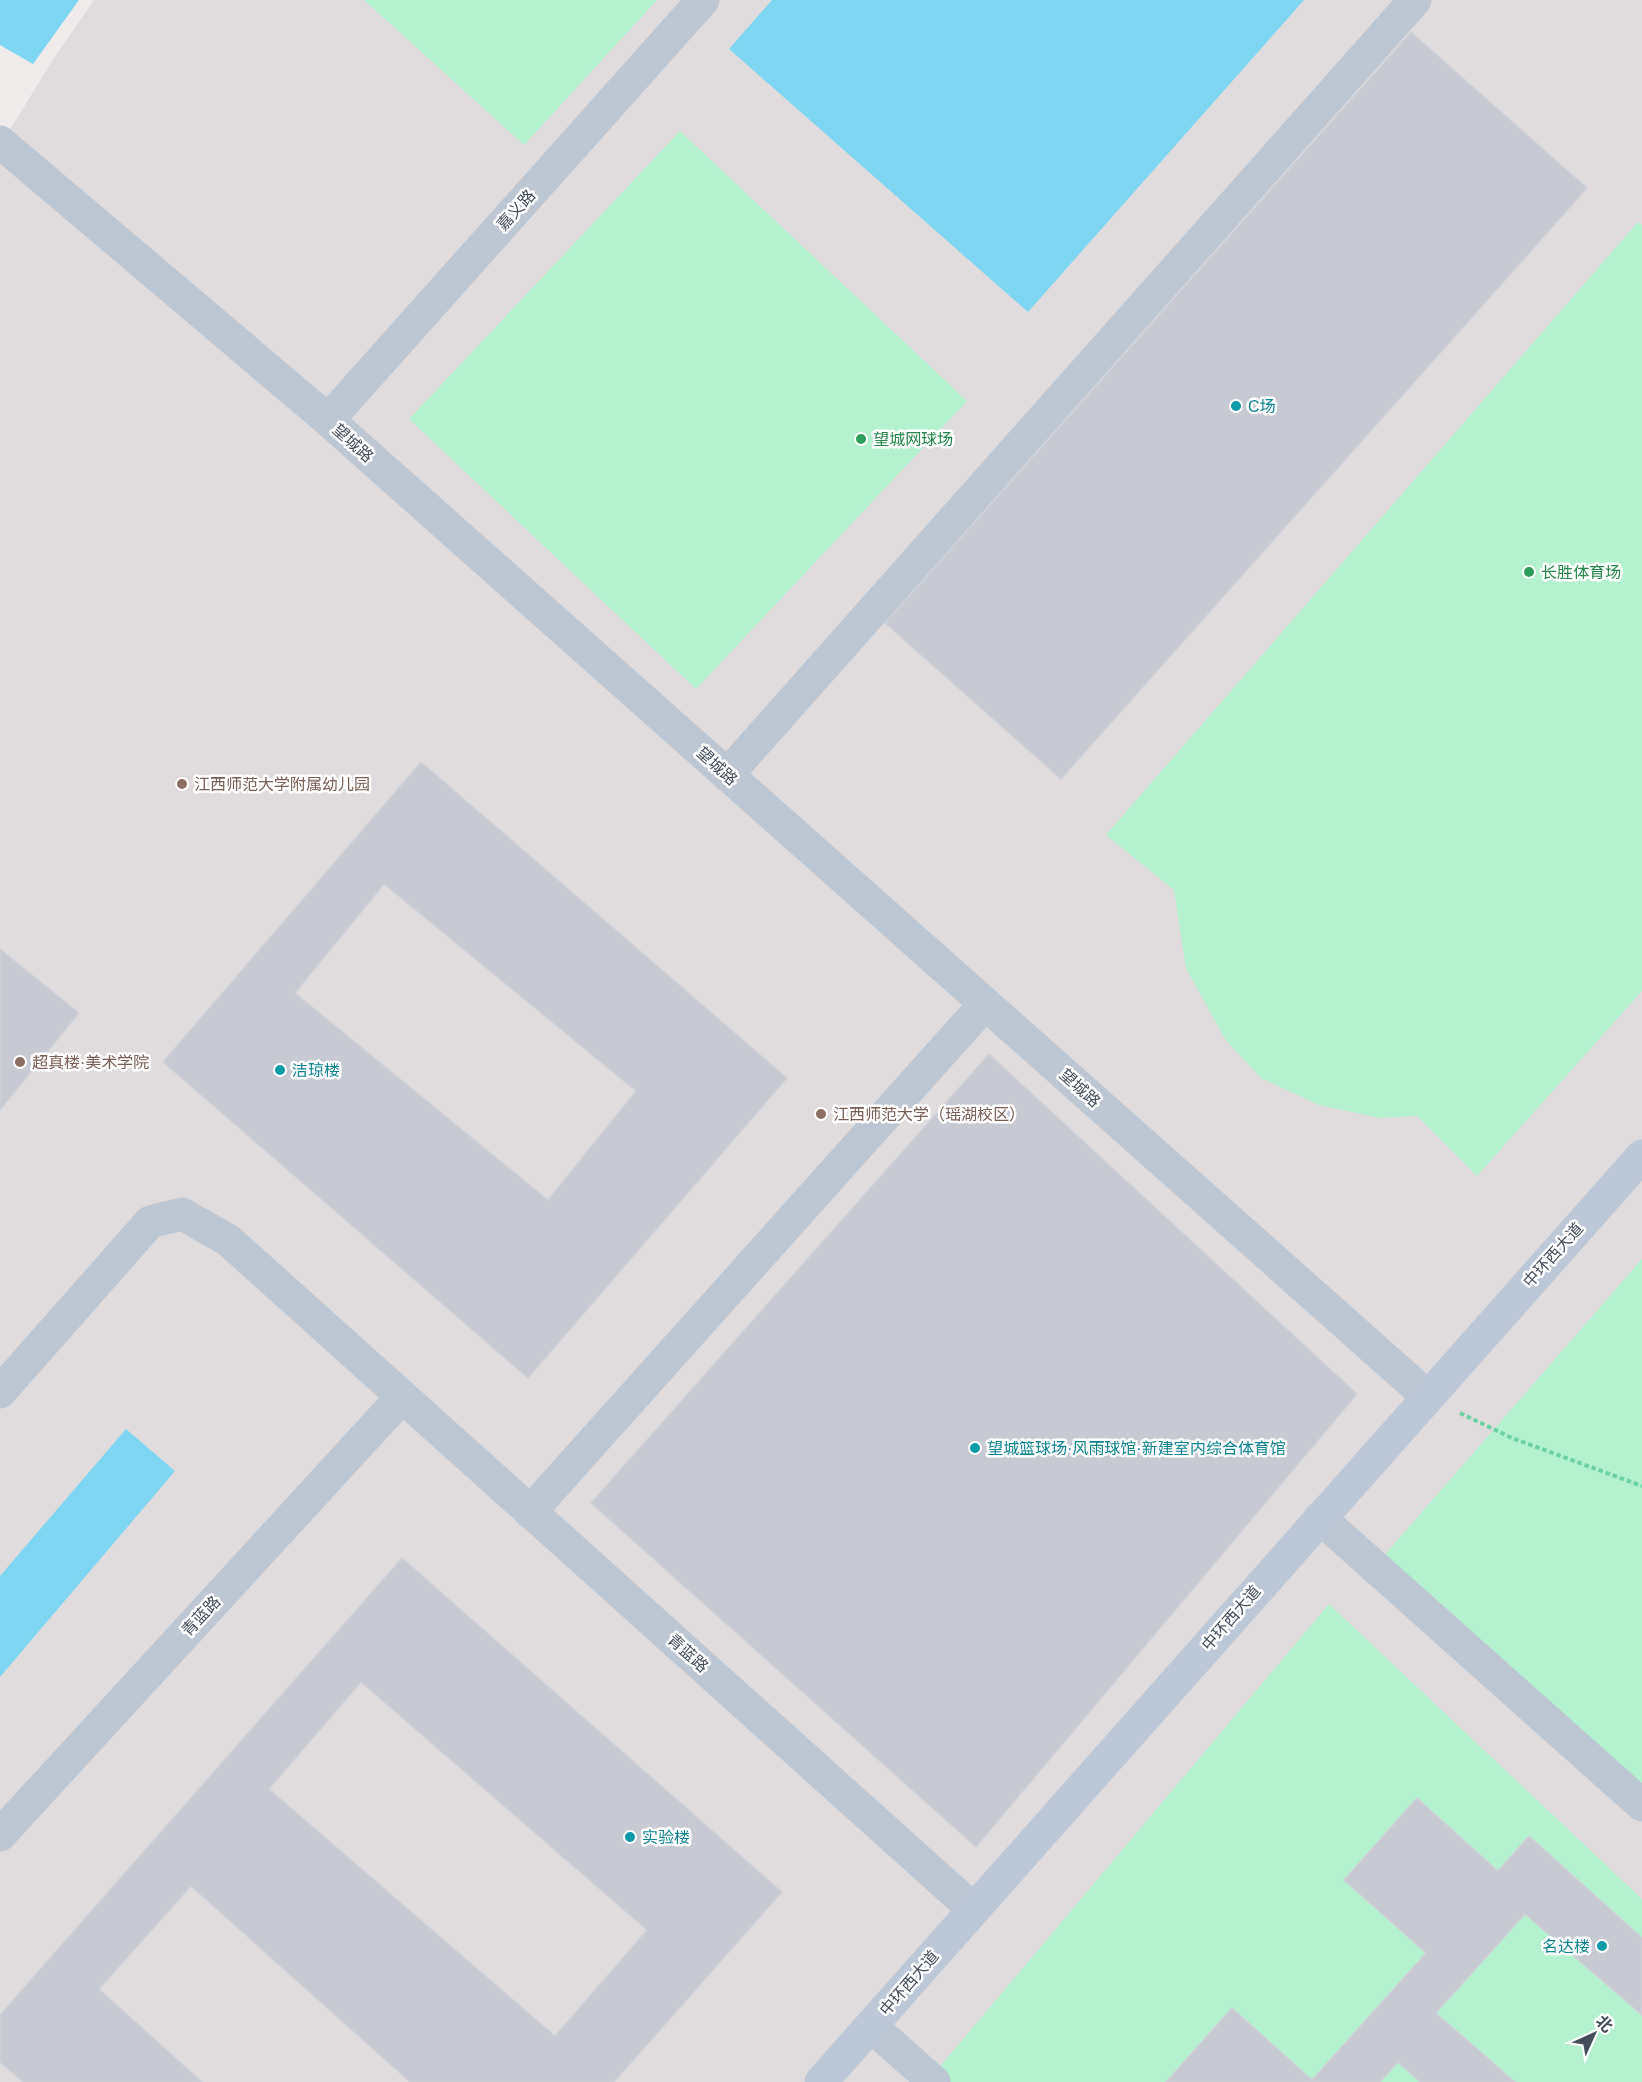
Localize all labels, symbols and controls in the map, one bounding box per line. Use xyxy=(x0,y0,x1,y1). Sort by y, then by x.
street label: 嘉义路 xyxy=(494,186,538,234)
place label: C场 xyxy=(1248,398,1276,415)
marker: C场 xyxy=(1229,399,1243,413)
street label: 望城路 xyxy=(329,421,377,465)
place label: 望城网球场 xyxy=(873,431,953,448)
marker: 望城网球场 xyxy=(854,432,868,446)
place label: 长胜体育场 xyxy=(1541,564,1621,581)
marker: 长胜体育场 xyxy=(1522,565,1536,579)
street label: 望城路 xyxy=(693,744,741,788)
place label: 江西师范大学附属幼儿园 xyxy=(194,776,370,793)
marker: 江西师范大学附属幼儿园 xyxy=(175,777,189,791)
place label: 超真楼·美术学院 xyxy=(32,1054,149,1071)
marker: 超真楼·美术学院 xyxy=(13,1055,27,1069)
place label: 洁琼楼 xyxy=(292,1061,340,1079)
marker: 洁琼楼 xyxy=(273,1063,287,1077)
street label: 望城路 xyxy=(1056,1066,1104,1110)
place label: 江西师范大学（瑶湖校区） xyxy=(833,1106,1025,1123)
marker: 江西师范大学（瑶湖校区） xyxy=(814,1107,828,1121)
street label: 中环西大道 xyxy=(1520,1220,1586,1290)
place label: 望城篮球场·风雨球馆·新建室内综合体育馆 xyxy=(987,1440,1286,1457)
marker: 望城篮球场·风雨球馆·新建室内综合体育馆 xyxy=(968,1441,982,1455)
street label: 中环西大道 xyxy=(1198,1582,1264,1654)
street label: 青蓝路 xyxy=(178,1593,224,1639)
street label: 青蓝路 xyxy=(664,1631,712,1675)
place label: 实验楼 xyxy=(642,1829,690,1846)
marker: 实验楼 xyxy=(623,1830,637,1844)
place label: 名达楼 xyxy=(1542,1938,1590,1955)
marker: 名达楼 xyxy=(1595,1939,1609,1953)
street label: 中环西大道 xyxy=(876,1947,942,2019)
north arrow xyxy=(1564,2004,1624,2064)
text: 北 xyxy=(1593,2012,1616,2035)

